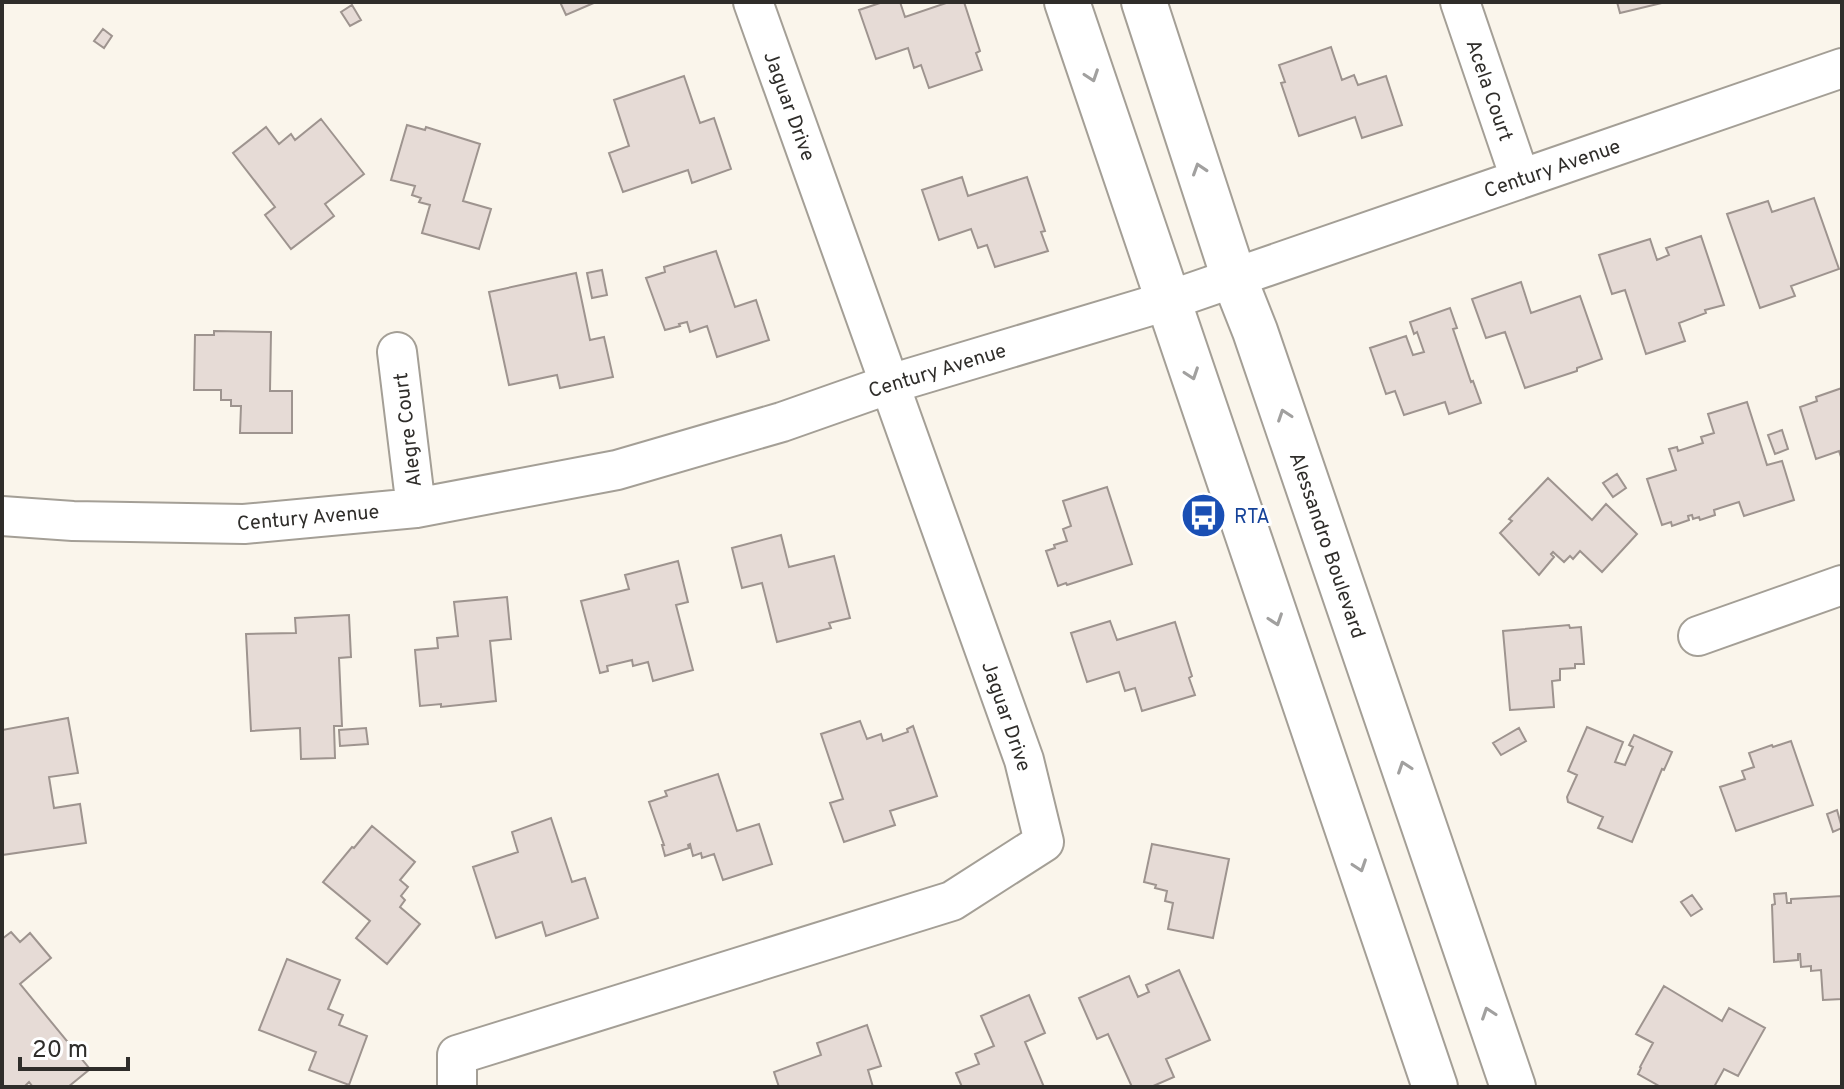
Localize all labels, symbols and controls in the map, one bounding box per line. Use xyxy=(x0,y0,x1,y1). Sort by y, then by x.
street label: Acela Court xyxy=(1459,36,1518,145)
street label: Jaguar Drive xyxy=(756,48,820,165)
one-way arrow xyxy=(1082,68,1098,82)
street label: Century Avenue xyxy=(1481,134,1624,205)
one-way arrow xyxy=(1193,163,1209,177)
street label: Century Avenue xyxy=(866,339,1010,405)
one-way arrow xyxy=(1183,367,1199,381)
street label: Alegre Court xyxy=(389,371,429,489)
one-way arrow xyxy=(1278,409,1294,423)
street label: Alessandro Boulevard xyxy=(1282,449,1370,642)
bus stop icon: RTA xyxy=(1179,492,1227,540)
street label: Century Avenue xyxy=(236,500,380,538)
place label: RTA xyxy=(1234,505,1270,531)
one-way arrow xyxy=(1267,613,1283,627)
street label: Jaguar Drive xyxy=(974,658,1036,775)
one-way arrow xyxy=(1398,761,1414,775)
one-way arrow xyxy=(1351,859,1367,873)
one-way arrow xyxy=(1482,1007,1498,1021)
scale bar xyxy=(20,1021,128,1071)
text: 20 m xyxy=(32,1036,88,1066)

